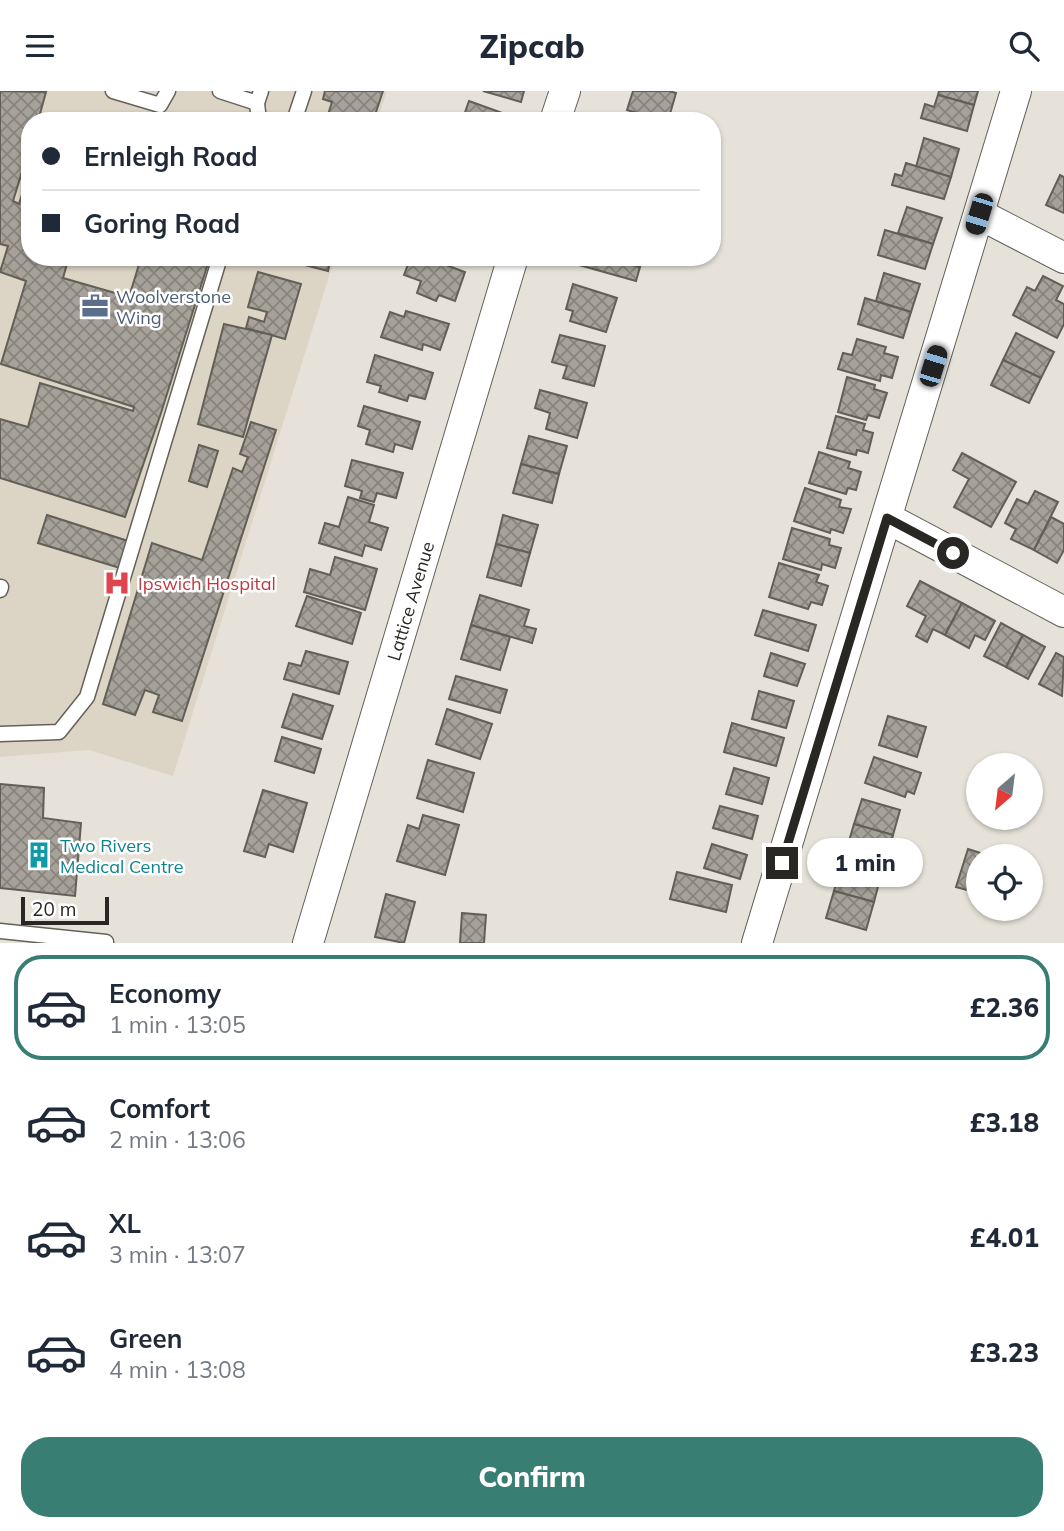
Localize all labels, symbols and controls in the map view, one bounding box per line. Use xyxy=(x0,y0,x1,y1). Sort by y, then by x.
text: Zipcab xyxy=(479,26,585,66)
icon: menu xyxy=(21,27,59,65)
icon: search xyxy=(1005,27,1043,65)
text: Ernleigh Road xyxy=(84,140,258,173)
car xyxy=(963,191,996,237)
text: Goring Road xyxy=(84,207,240,240)
place label: Woolverstone Wing xyxy=(116,285,231,329)
office icon: Woolverstone Wing xyxy=(80,291,110,321)
car xyxy=(917,343,950,389)
route start xyxy=(937,537,969,569)
street label: Lattice Avenue xyxy=(382,539,439,663)
hospital icon: Ipswich Hospital xyxy=(102,568,132,598)
place label: Ipswich Hospital xyxy=(138,572,276,595)
north arrow xyxy=(966,753,1043,829)
map controls xyxy=(966,753,1043,921)
place label: Two Rivers Medical Centre xyxy=(60,834,183,878)
callout: 1 min xyxy=(806,839,922,887)
building icon: Two Rivers Medical Centre xyxy=(24,840,54,870)
button: locate xyxy=(966,844,1043,921)
route end xyxy=(766,847,798,879)
text: 1 min xyxy=(834,848,896,877)
scale bar xyxy=(21,894,108,926)
text: 20 m xyxy=(32,897,76,921)
icon: car xyxy=(25,976,88,1039)
text: Economy xyxy=(109,977,221,1010)
text: £2.36 xyxy=(970,991,1039,1024)
text: 1 min · 13:05 xyxy=(109,1010,246,1039)
icon: car xyxy=(25,1091,88,1154)
text: Comfort xyxy=(109,1092,210,1125)
text: £3.18 xyxy=(970,1106,1039,1139)
text: 2 min · 13:06 xyxy=(109,1125,246,1154)
icon: car xyxy=(25,1206,88,1269)
text: XL xyxy=(109,1207,141,1240)
text: £4.01 xyxy=(970,1221,1039,1254)
text: 3 min · 13:07 xyxy=(109,1240,246,1269)
icon: car xyxy=(25,1321,88,1384)
text: Green xyxy=(109,1322,182,1355)
text: £3.23 xyxy=(970,1336,1039,1369)
text: 4 min · 13:08 xyxy=(109,1355,246,1384)
button: Confirm xyxy=(21,1437,1043,1517)

